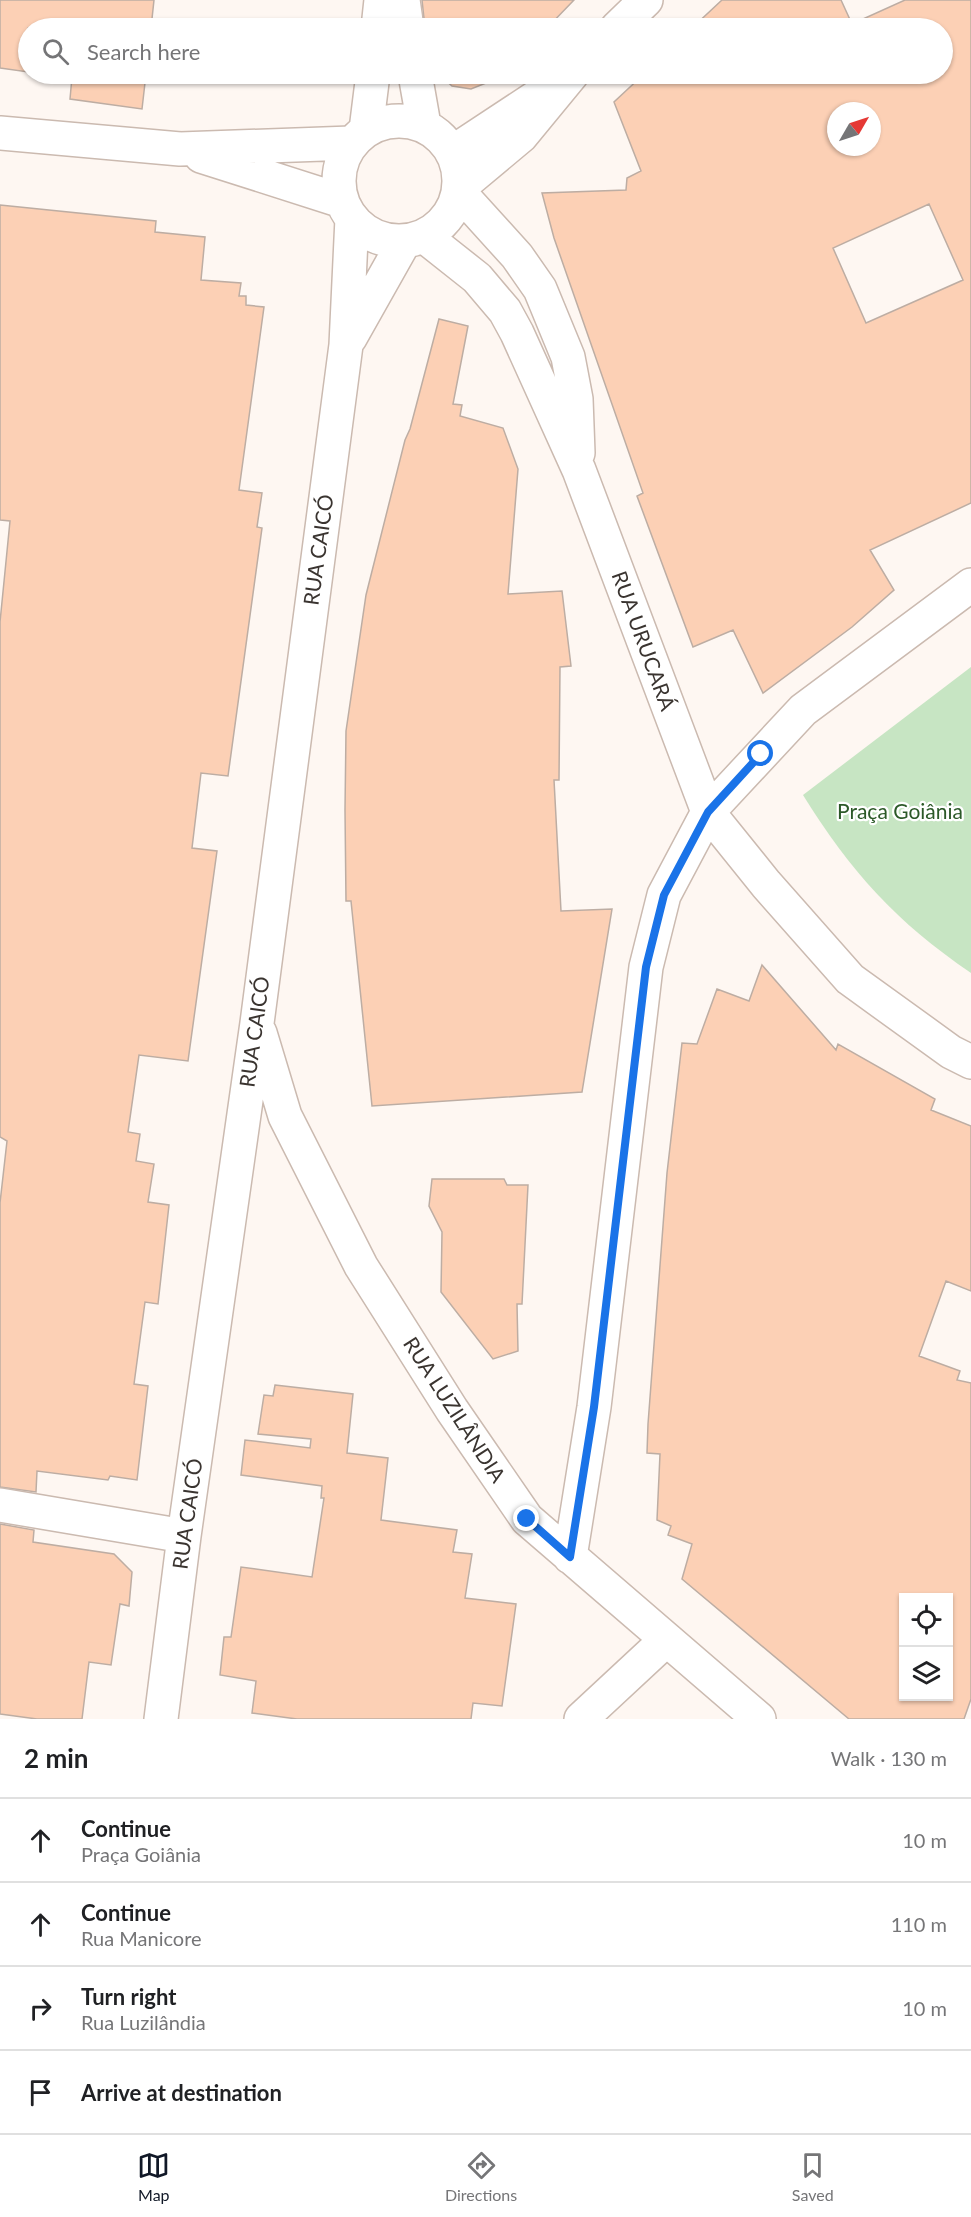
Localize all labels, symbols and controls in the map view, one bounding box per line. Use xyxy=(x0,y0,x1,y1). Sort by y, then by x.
search box xyxy=(18,18,953,84)
icon: search xyxy=(39,35,72,68)
text: Search here xyxy=(87,38,200,65)
north arrow xyxy=(827,102,881,156)
street label: RUA CAICÓ xyxy=(297,493,338,607)
street label: RUA URUCARÁ xyxy=(608,567,681,714)
route start xyxy=(747,740,773,766)
park label: Praça Goiânia xyxy=(837,798,963,823)
street label: RUA CAICÓ xyxy=(233,975,274,1089)
street label: RUA LUZILÂNDIA xyxy=(399,1332,512,1487)
street label: RUA CAICÓ xyxy=(166,1457,207,1571)
route end xyxy=(513,1505,539,1531)
map controls xyxy=(899,1593,953,1701)
button: locate xyxy=(899,1593,953,1647)
button: layers xyxy=(899,1647,953,1701)
text: 2 min xyxy=(24,1742,88,1774)
text: Walk · 130 m xyxy=(831,1746,947,1770)
text: Continue xyxy=(81,1815,171,1842)
icon: ahead xyxy=(24,1824,57,1857)
text: 10 m xyxy=(902,1828,947,1852)
text: Praça Goiânia xyxy=(81,1842,201,1866)
text: Continue xyxy=(81,1899,171,1926)
icon: ahead xyxy=(24,1908,57,1941)
text: 110 m xyxy=(891,1912,947,1936)
text: Rua Manicore xyxy=(81,1926,202,1950)
text: Turn right xyxy=(81,1983,176,2010)
icon: right xyxy=(24,1992,57,2025)
text: 10 m xyxy=(902,1996,947,2020)
text: Rua Luzilândia xyxy=(81,2010,206,2034)
icon: arrive xyxy=(24,2076,57,2109)
text: Arrive at destination xyxy=(81,2079,282,2106)
tab: Map xyxy=(137,2149,170,2204)
tab: Directions xyxy=(445,2149,517,2204)
tab: Saved xyxy=(792,2149,834,2204)

